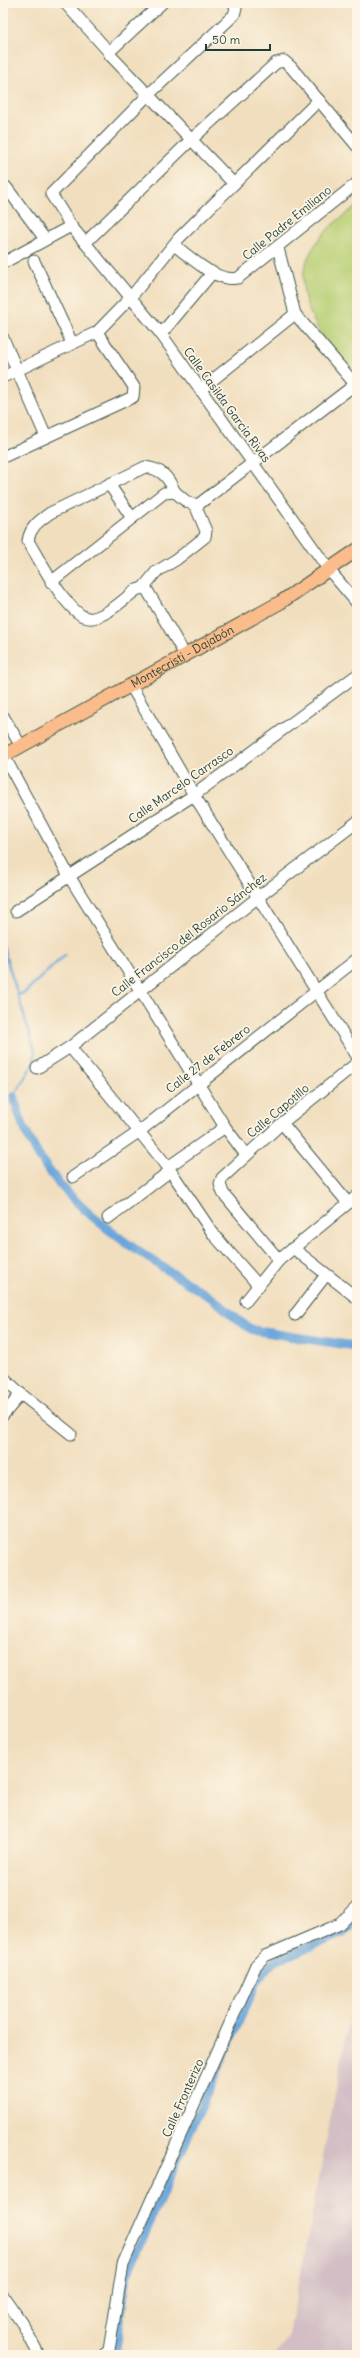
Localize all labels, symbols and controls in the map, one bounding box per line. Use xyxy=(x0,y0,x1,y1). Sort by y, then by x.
scale bar xyxy=(206,26,270,52)
text: 50 m xyxy=(212,32,241,47)
street label: Calle Padre Emiliano xyxy=(239,182,334,263)
street label: Calle Casilda García Rivas xyxy=(181,344,274,465)
street label: Montecristi - Dajabón xyxy=(128,622,236,691)
street label: Calle Marcelo Carrasco xyxy=(125,743,236,826)
street label: Calle Francisco del Rosario Sánchez xyxy=(108,869,269,1000)
street label: Calle 27 de Febrero xyxy=(163,1021,253,1096)
street label: Calle Capotillo xyxy=(244,1080,312,1141)
street label: Calle Fronterizo xyxy=(159,2056,207,2139)

